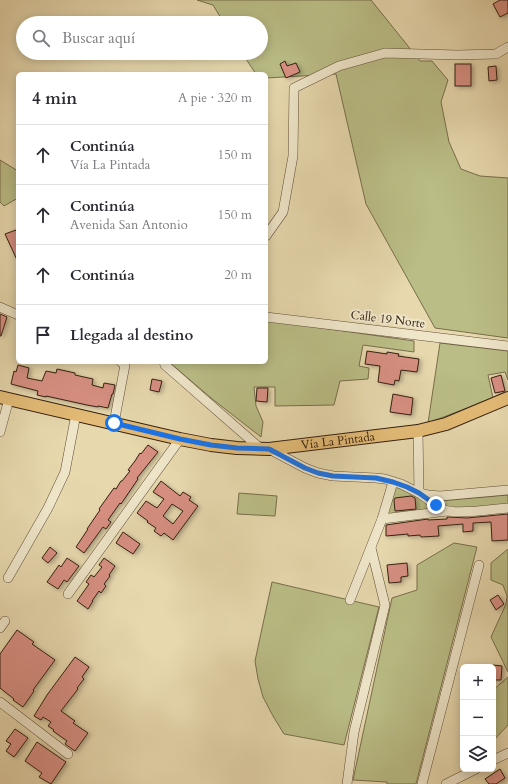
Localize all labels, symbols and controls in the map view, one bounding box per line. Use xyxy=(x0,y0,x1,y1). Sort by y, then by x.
search box xyxy=(16,16,268,60)
icon: search xyxy=(30,27,52,49)
text: Buscar aquí xyxy=(62,28,135,48)
text: 4 min xyxy=(32,87,77,110)
text: A pie · 320 m xyxy=(178,89,252,107)
text: Continúa xyxy=(70,136,135,156)
icon: ahead xyxy=(32,144,54,166)
text: 150 m xyxy=(218,146,252,164)
text: Vía La Pintada xyxy=(70,156,150,174)
text: Continúa xyxy=(70,196,135,216)
icon: ahead xyxy=(32,204,54,226)
text: 150 m xyxy=(218,206,252,224)
text: Avenida San Antonio xyxy=(70,216,188,234)
icon: ahead xyxy=(32,264,54,286)
text: Continúa xyxy=(70,265,135,285)
text: 20 m xyxy=(224,266,252,284)
street label: Calle 19 Norte xyxy=(350,306,426,332)
icon: arrive xyxy=(32,324,54,346)
text: Llegada al destino xyxy=(70,325,193,345)
route start xyxy=(105,414,123,432)
street label: Vía La Pintada xyxy=(300,428,376,453)
route end xyxy=(427,496,445,514)
map controls xyxy=(460,664,496,772)
button: + xyxy=(460,664,496,700)
button: − xyxy=(460,700,496,736)
button: layers xyxy=(460,736,496,772)

